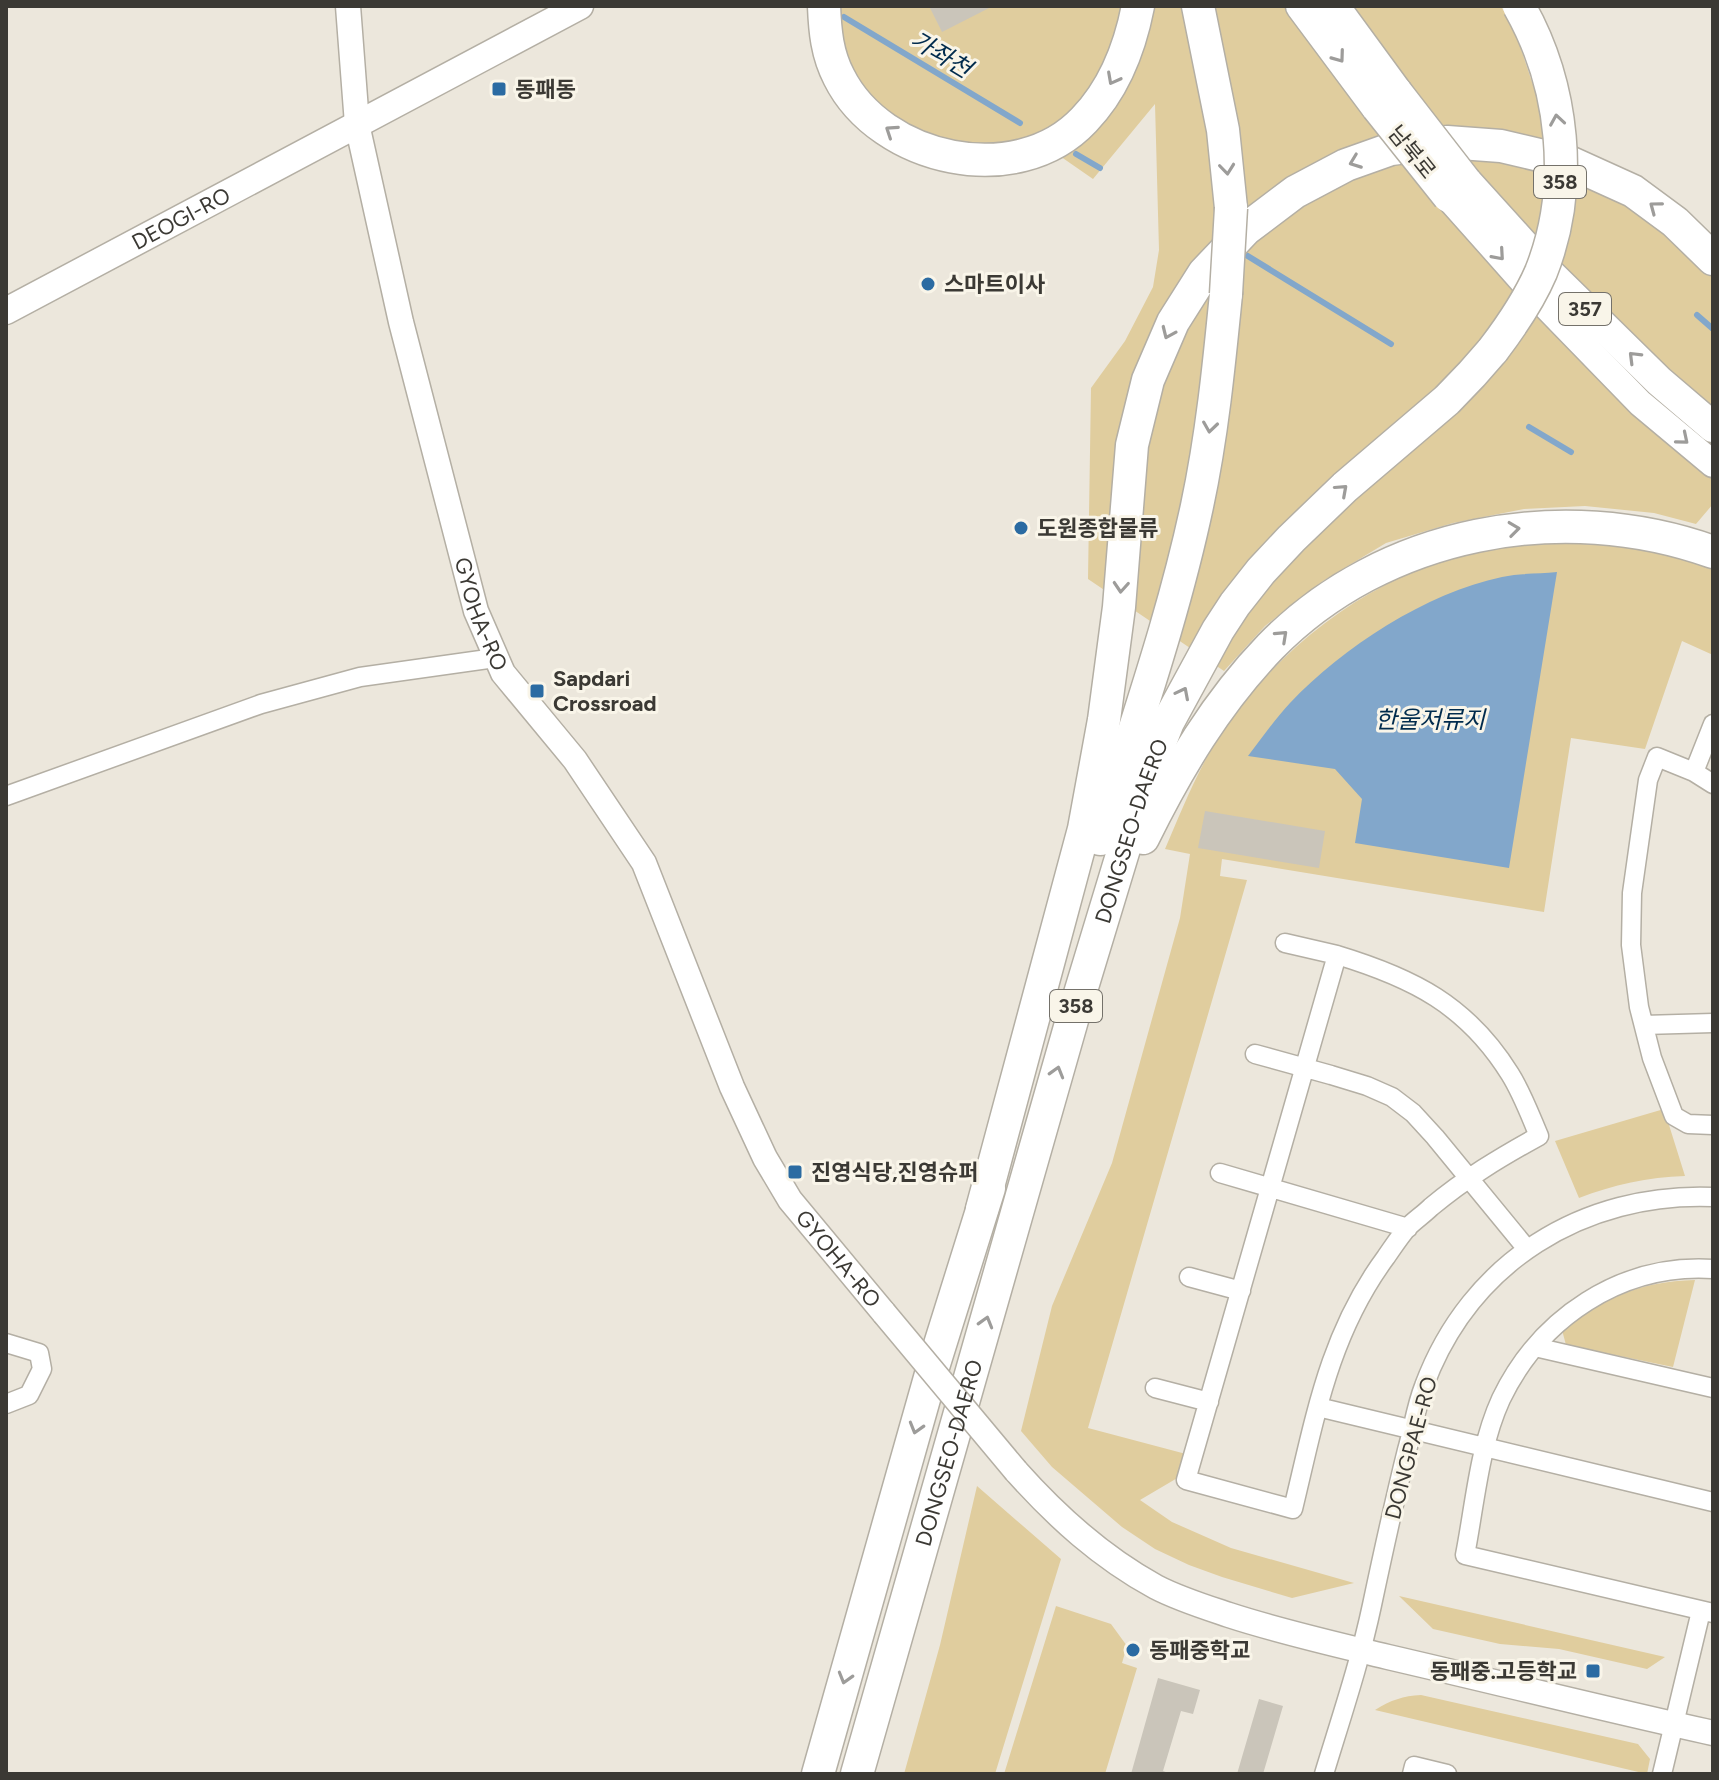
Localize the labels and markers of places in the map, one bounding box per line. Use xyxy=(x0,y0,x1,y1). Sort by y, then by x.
place label: 동패동 xyxy=(515,76,576,103)
marker: 동패동 xyxy=(490,80,508,98)
place label: 스마트이사 xyxy=(944,271,1045,298)
marker: 스마트이사 xyxy=(919,275,937,293)
place label: 도원종합물류 xyxy=(1037,515,1158,542)
marker: 도원종합물류 xyxy=(1012,519,1030,537)
place label: Sapdari Crossroad xyxy=(553,665,656,717)
marker: Sapdari Crossroad xyxy=(528,682,546,700)
place label: 진영식당,진영슈퍼 xyxy=(811,1159,979,1186)
marker: 진영식당,진영슈퍼 xyxy=(786,1163,804,1181)
place label: 동패중학교 xyxy=(1149,1637,1250,1664)
marker: 동패중학교 xyxy=(1124,1641,1142,1659)
place label: 동패중.고등학교 xyxy=(1430,1658,1577,1685)
marker: 동패중.고등학교 xyxy=(1584,1662,1602,1680)

